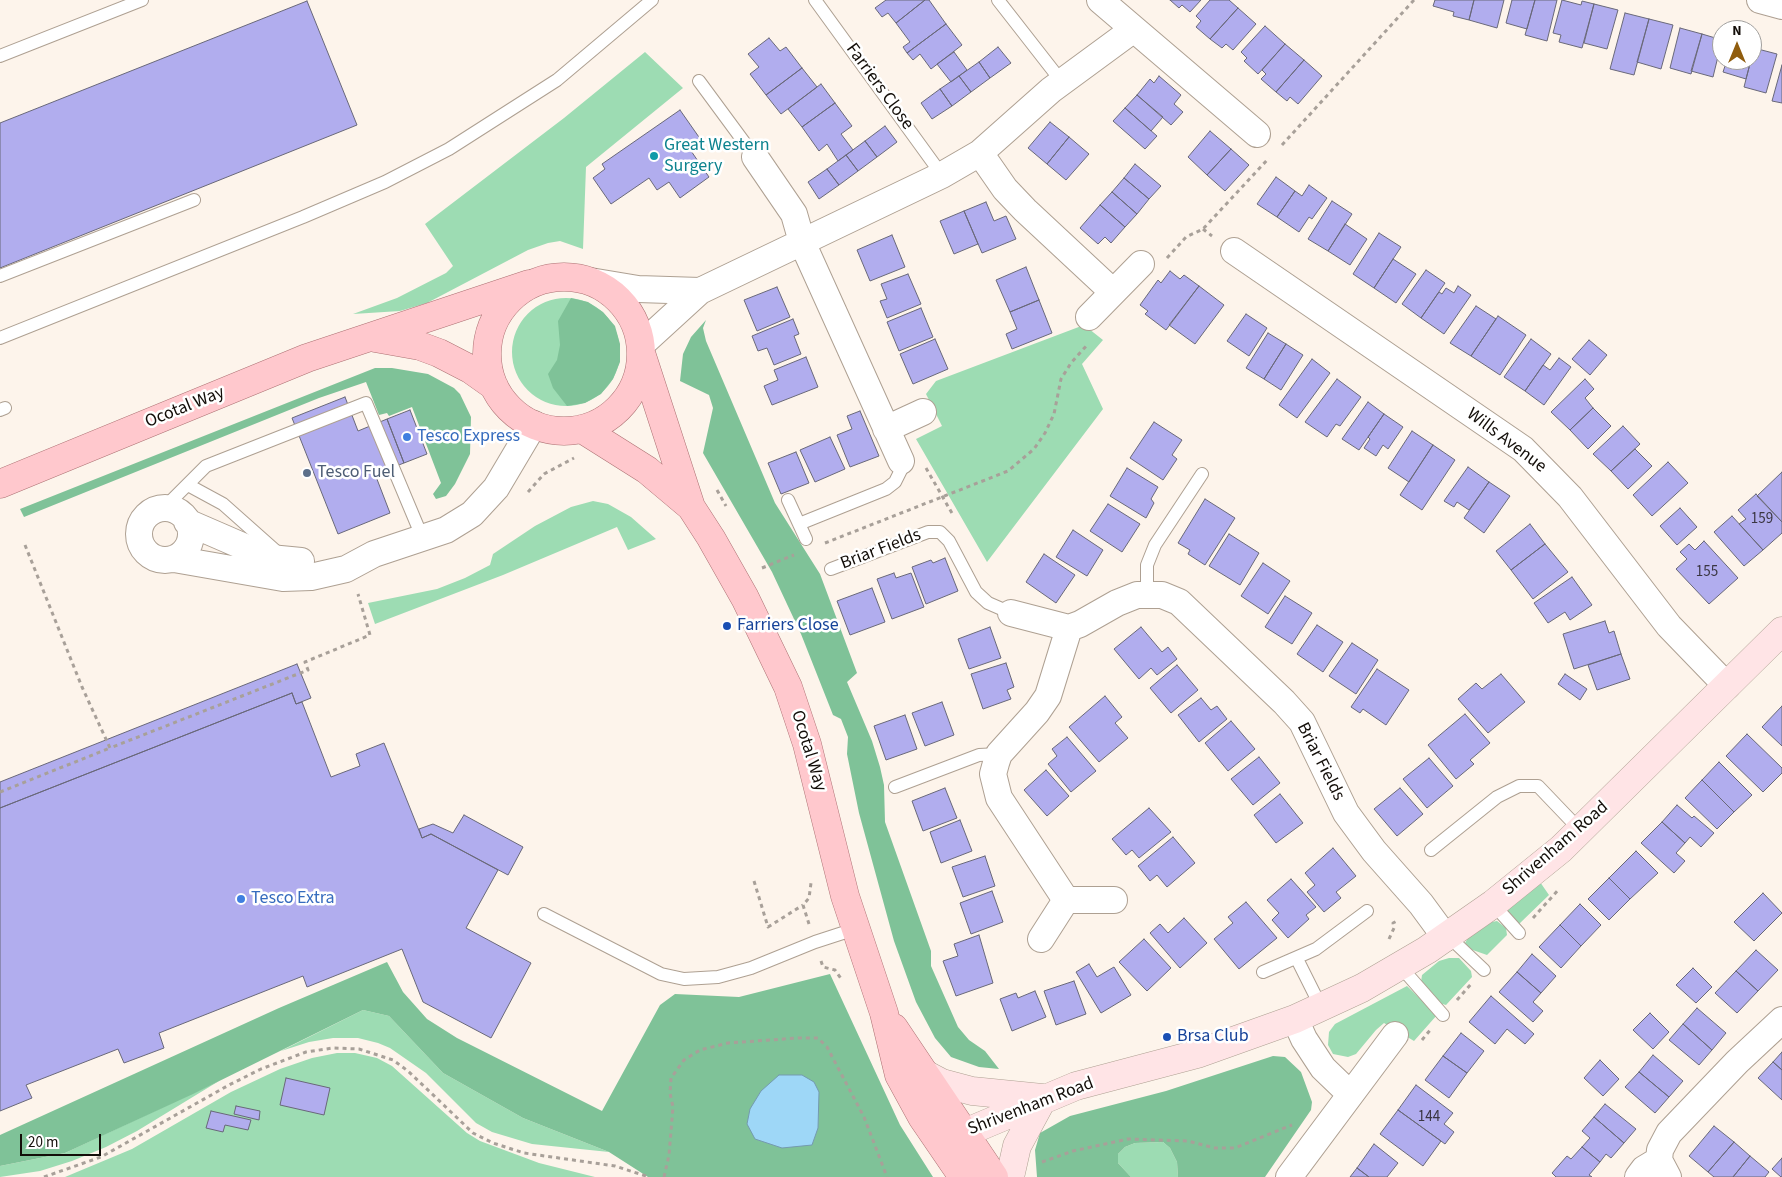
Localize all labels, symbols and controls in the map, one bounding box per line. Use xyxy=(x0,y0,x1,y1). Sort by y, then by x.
north arrow xyxy=(1712,20,1762,70)
text: N xyxy=(1732,21,1742,41)
street label: Farriers Close xyxy=(840,40,918,134)
place label: Great Western Surgery xyxy=(664,135,769,178)
marker: Great Western Surgery xyxy=(648,150,660,162)
street label: Ocotal Way xyxy=(142,382,228,434)
street label: Wills Avenue xyxy=(1462,404,1550,478)
place label: Tesco Express xyxy=(417,426,520,448)
marker: Tesco Express xyxy=(401,431,413,443)
place label: Tesco Fuel xyxy=(317,462,395,484)
marker: Tesco Fuel xyxy=(301,467,313,479)
house number: 159 xyxy=(1751,511,1773,529)
street label: Briar Fields xyxy=(838,525,924,575)
house number: 155 xyxy=(1696,564,1718,582)
place label: Farriers Close xyxy=(737,615,839,637)
marker: Farriers Close xyxy=(721,620,733,632)
street label: Ocotal Way xyxy=(785,708,831,794)
street label: Briar Fields xyxy=(1291,719,1349,805)
street label: Shrivenham Road xyxy=(1499,797,1613,901)
place label: Tesco Extra xyxy=(251,888,335,910)
marker: Tesco Extra xyxy=(235,893,247,905)
place label: Brsa Club xyxy=(1177,1026,1249,1048)
marker: Brsa Club xyxy=(1161,1031,1173,1043)
street label: Shrivenham Road xyxy=(965,1073,1097,1141)
house number: 144 xyxy=(1418,1109,1440,1127)
scale bar xyxy=(22,1124,104,1156)
text: 20 m xyxy=(28,1132,58,1153)

